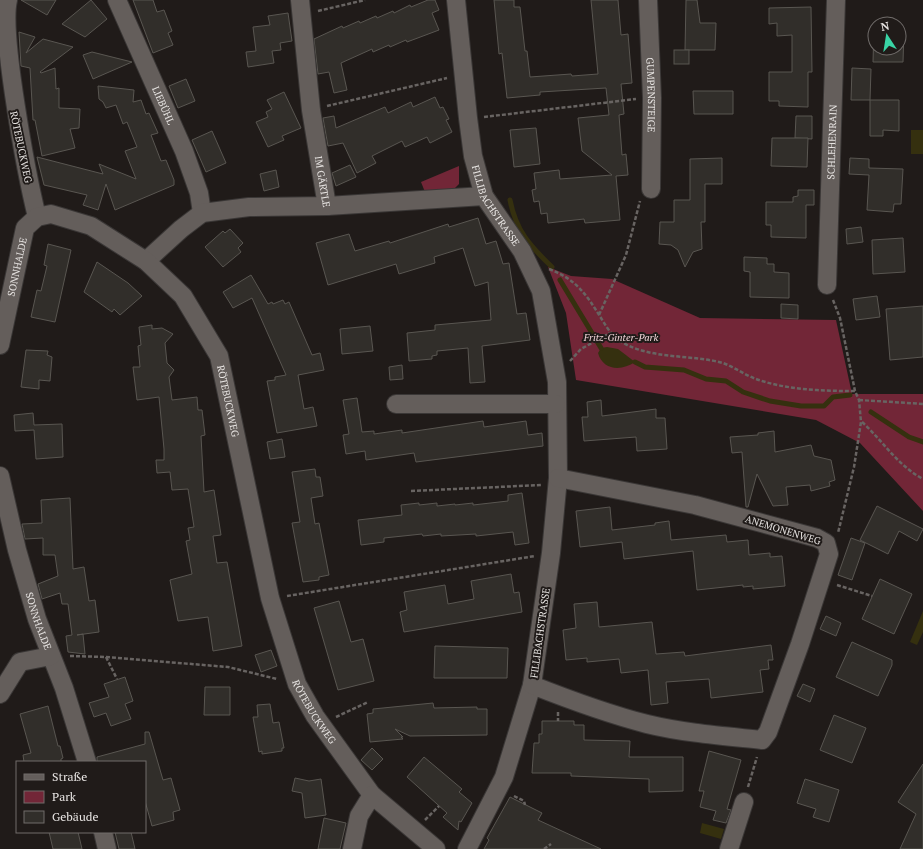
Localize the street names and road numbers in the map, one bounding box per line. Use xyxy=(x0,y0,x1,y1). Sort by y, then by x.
street label: GUMPENSTEIGE xyxy=(644,57,659,133)
street label: LIEBÜHL xyxy=(149,84,178,127)
street label: SCHLEHENRAIN xyxy=(824,104,839,180)
street label: RÖTEBUCKWEG xyxy=(7,110,35,184)
street label: IM GÄRTLE xyxy=(312,155,334,208)
street label: FILLIBACHSTRASSE xyxy=(469,163,523,248)
street label: SONNHALDE xyxy=(4,236,29,297)
street label: RÖTEBUCKWEG xyxy=(215,364,242,438)
street label: ANEMONENWEG xyxy=(744,512,823,548)
street label: FILLIBACHSTRASSE xyxy=(527,587,553,679)
street label: SONNHALDE xyxy=(23,591,55,652)
street label: RÖTEBUCKWEG xyxy=(290,678,339,746)

